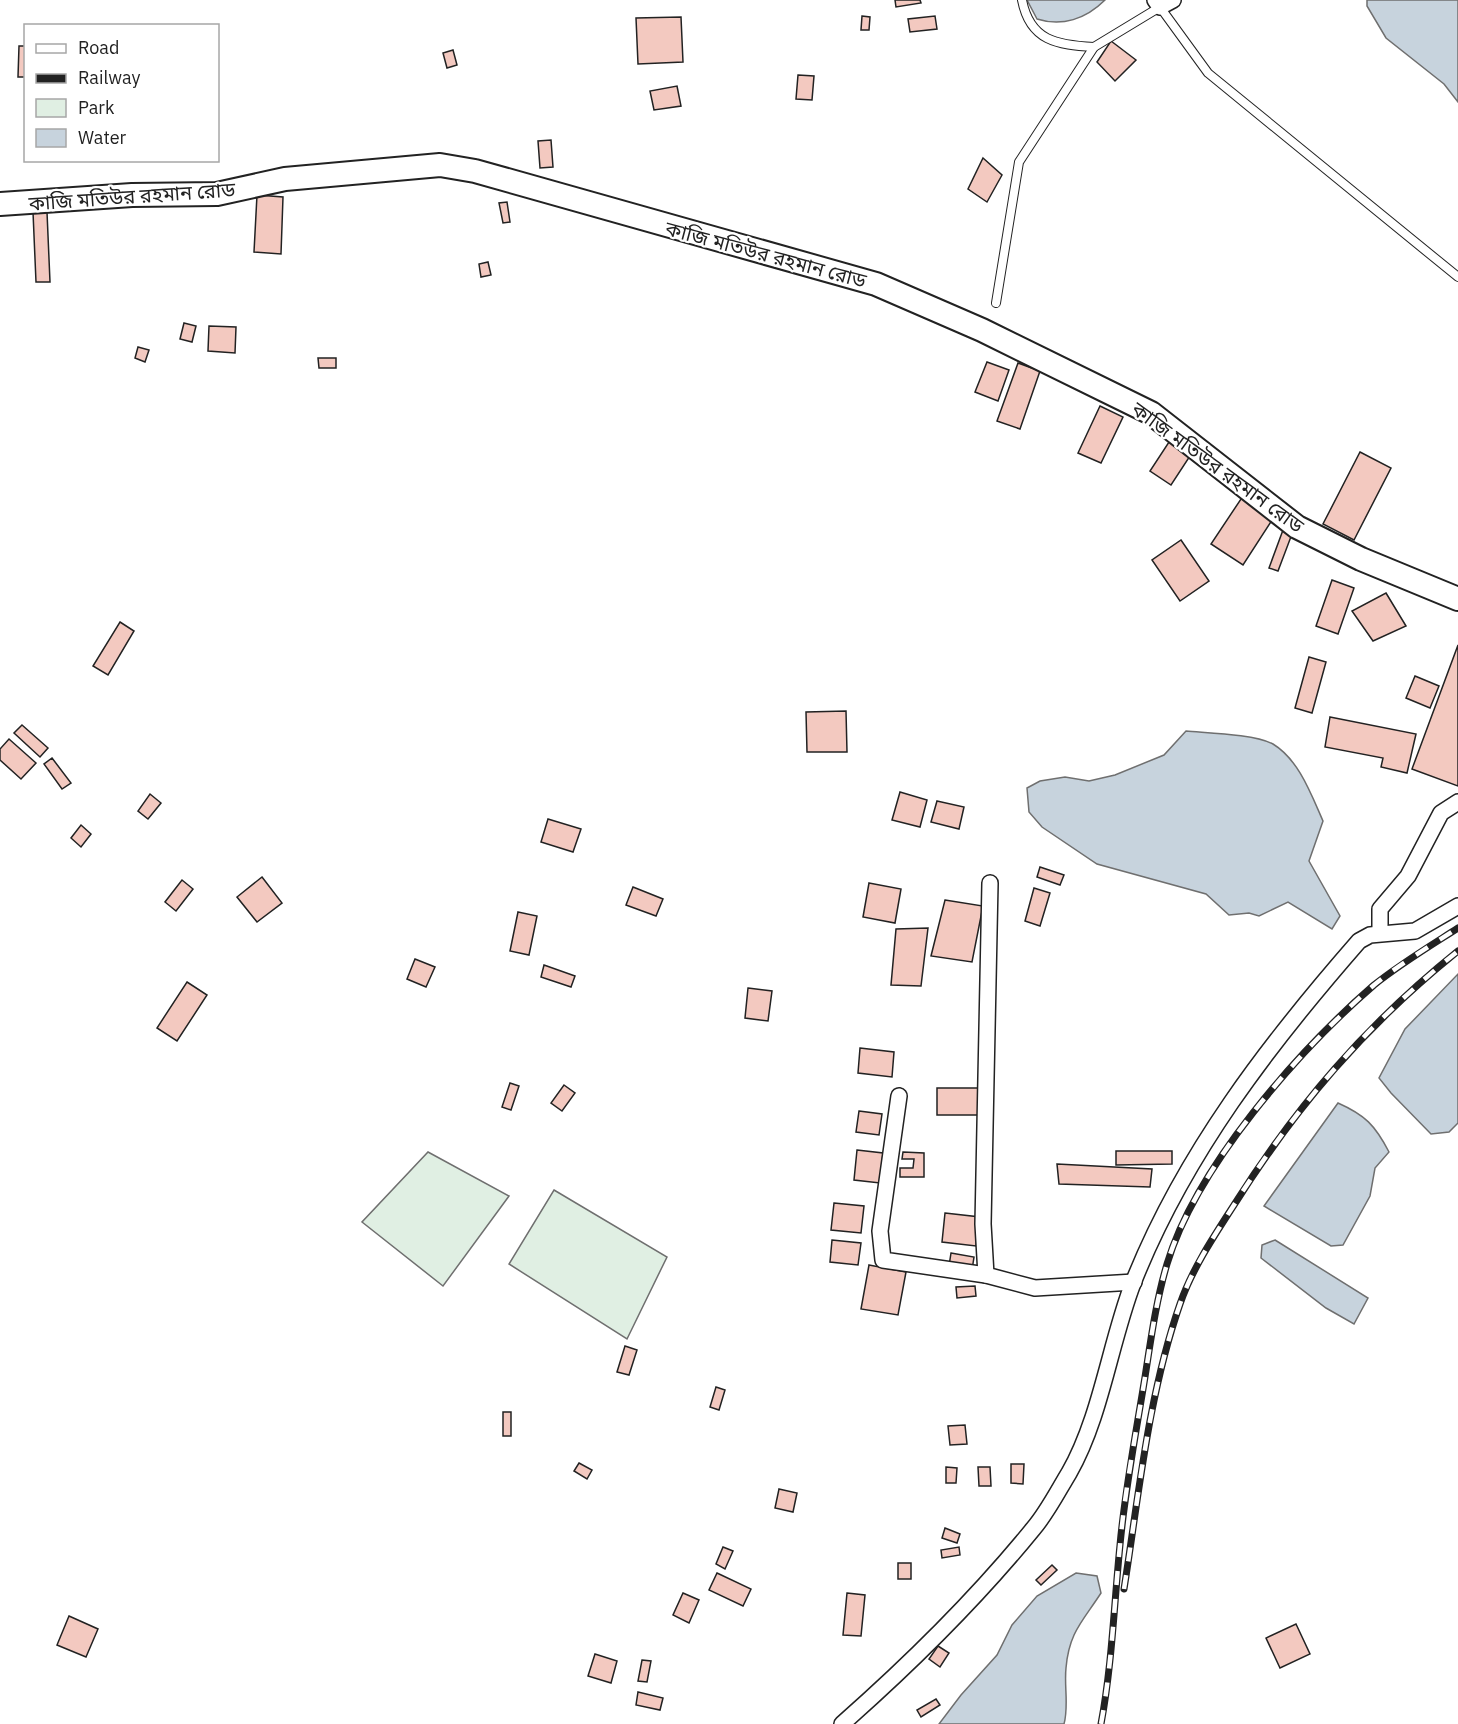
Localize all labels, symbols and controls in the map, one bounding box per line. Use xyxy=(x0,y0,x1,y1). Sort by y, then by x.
legend xyxy=(24,24,219,162)
text: Road xyxy=(78,36,119,59)
text: Railway xyxy=(78,66,140,89)
text: Park xyxy=(78,96,115,119)
text: Water xyxy=(78,126,127,149)
street label: কাজি মতিউর রহমান রোড xyxy=(27,175,237,217)
street label: কাজি মতিউর রহমান রোড xyxy=(662,214,870,294)
street label: কাজি মতিউর রহমান রোড xyxy=(1126,395,1310,539)

